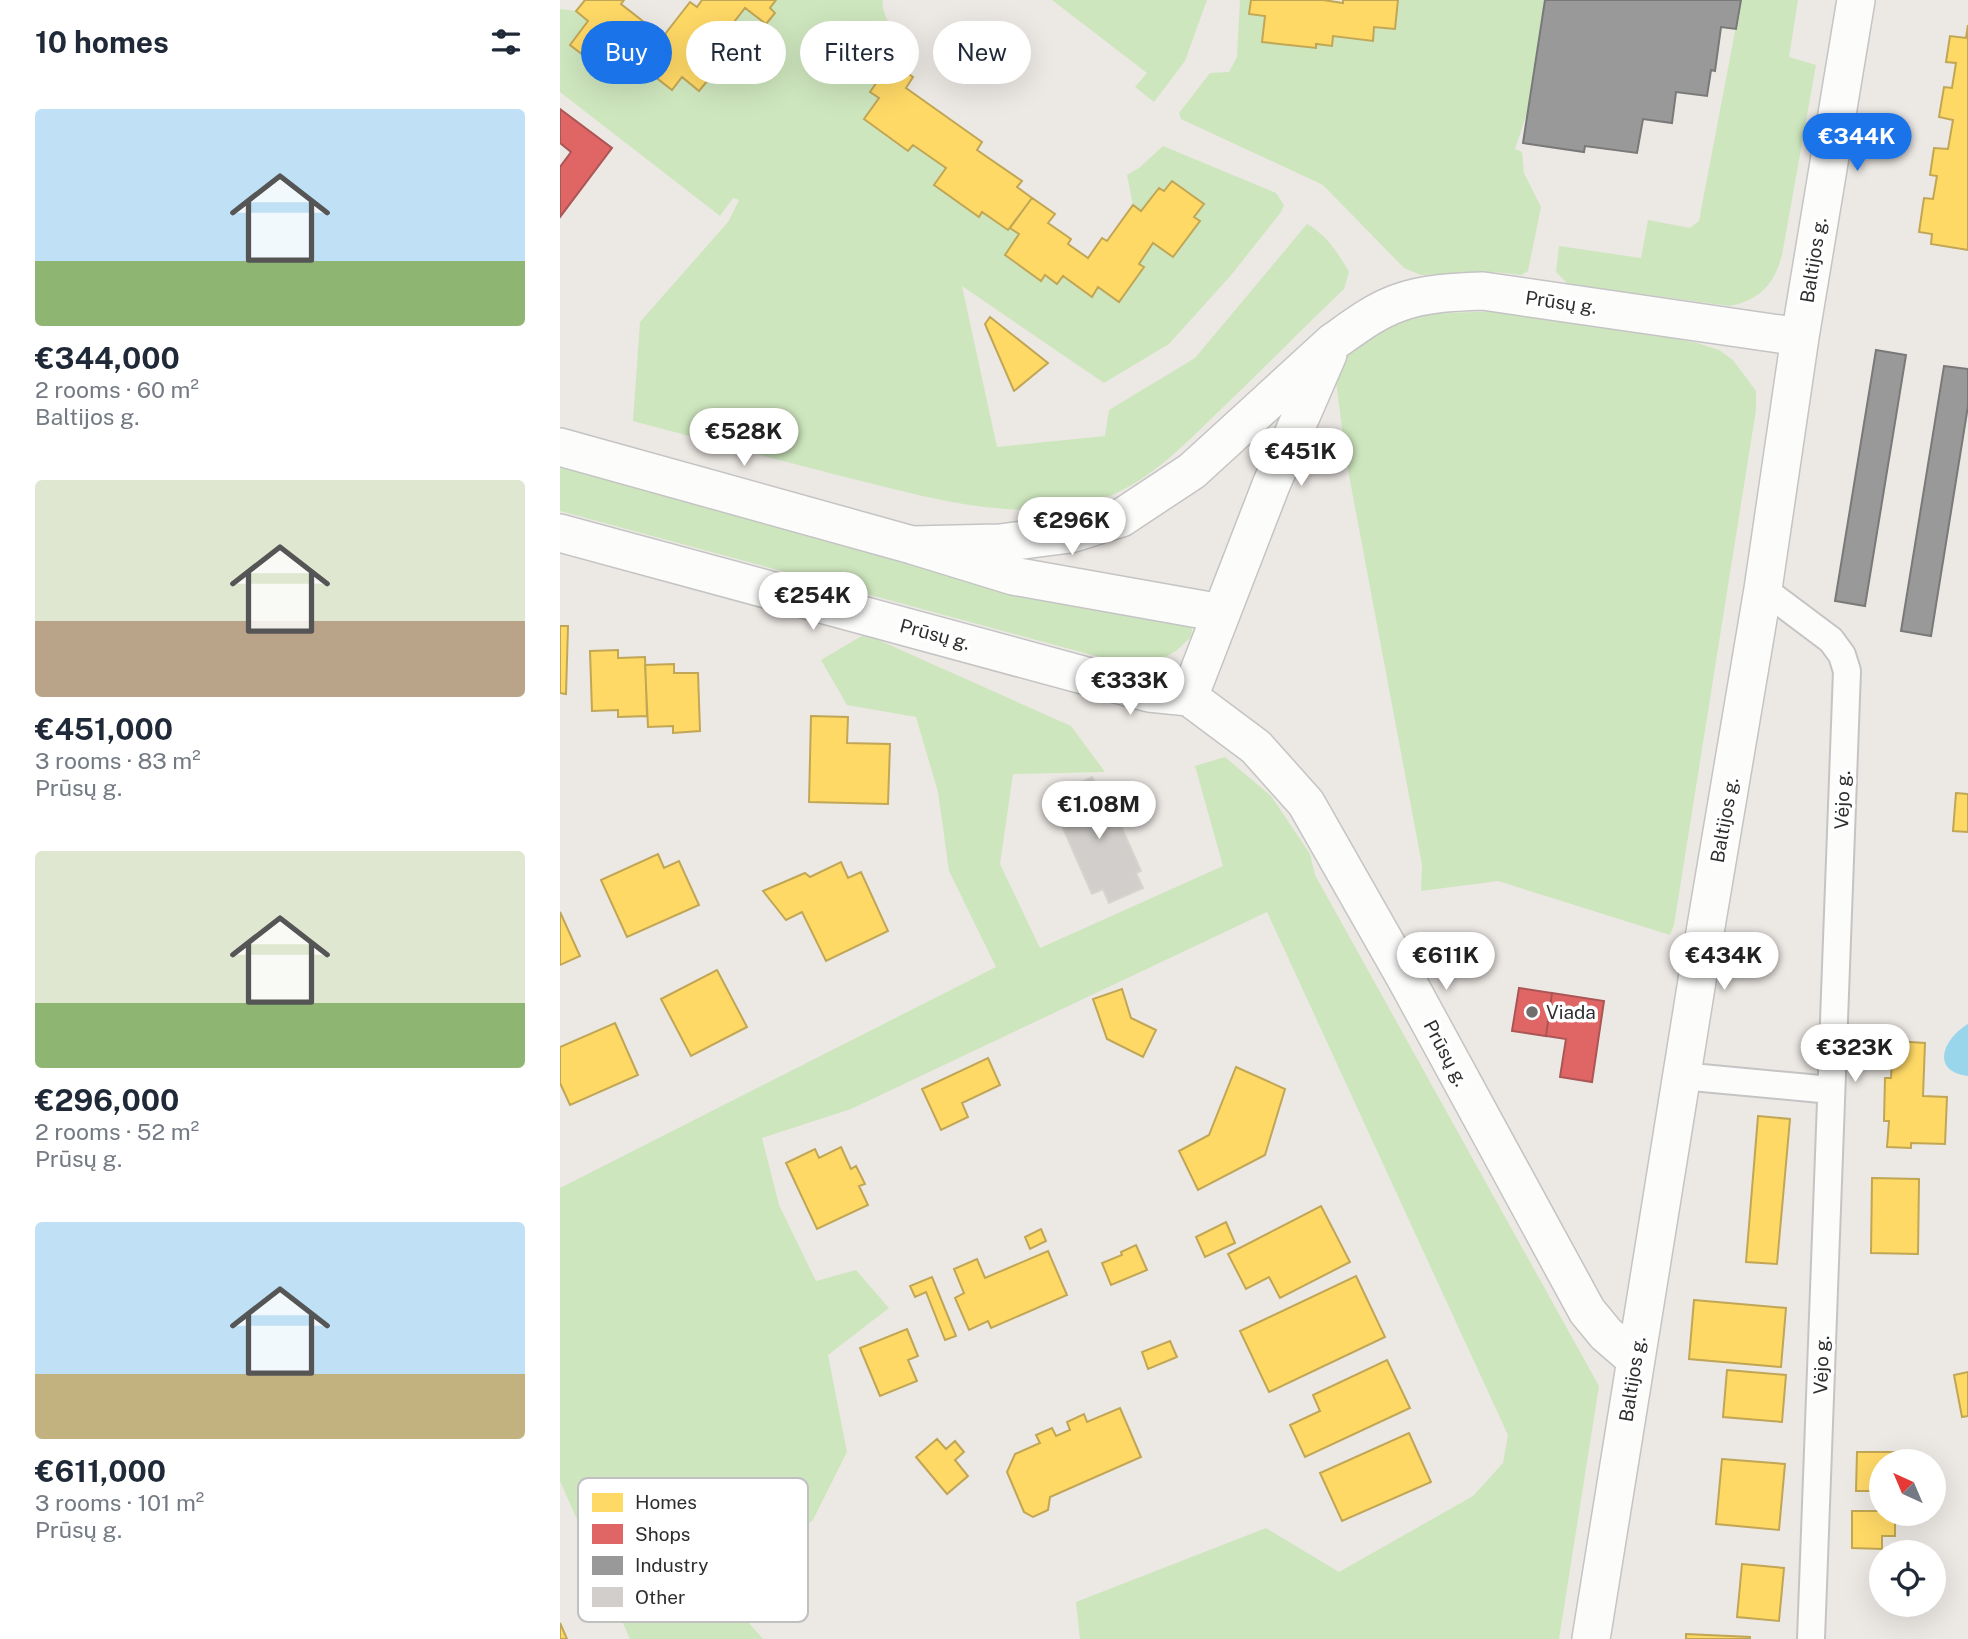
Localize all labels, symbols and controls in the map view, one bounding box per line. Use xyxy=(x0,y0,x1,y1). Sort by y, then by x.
chip: Buy xyxy=(581,21,672,84)
chip: Rent xyxy=(686,21,786,84)
chip: Filters xyxy=(800,21,919,84)
chip: New xyxy=(933,21,1031,84)
icon: filters xyxy=(487,23,525,61)
text: 10 homes xyxy=(35,24,169,60)
pin: €344K xyxy=(1808,114,1906,173)
text: €344K xyxy=(1819,122,1895,149)
icon: home xyxy=(217,155,343,281)
street label: Baltijos g. xyxy=(1795,216,1831,304)
street label: Prūsų g. xyxy=(1524,286,1598,318)
text: €344,000 xyxy=(35,340,180,376)
text: 2 rooms · 60 m² xyxy=(35,376,199,403)
text: Baltijos g. xyxy=(35,403,139,430)
pin: €528K xyxy=(695,408,793,468)
text: €528K xyxy=(705,417,783,444)
pin: €451K xyxy=(1252,428,1350,488)
text: €451K xyxy=(1265,437,1337,464)
pin: €296K xyxy=(1023,498,1121,557)
text: €296K xyxy=(1034,506,1110,533)
icon: home xyxy=(217,526,343,652)
pin: €254K xyxy=(764,572,862,632)
text: €254K xyxy=(775,581,851,608)
street label: Prūsų g. xyxy=(897,614,973,654)
pin: €333K xyxy=(1081,658,1179,717)
text: €333K xyxy=(1091,666,1169,693)
text: €451,000 xyxy=(35,711,173,747)
text: 3 rooms · 83 m² xyxy=(35,747,201,774)
street label: Vėjo g. xyxy=(1830,770,1854,830)
text: Prūsų g. xyxy=(35,774,122,801)
street label: Baltijos g. xyxy=(1706,776,1742,864)
pin: €1.08M xyxy=(1042,782,1156,841)
text: €1.08M xyxy=(1058,790,1140,817)
icon: home xyxy=(217,897,343,1023)
pin: €611K xyxy=(1397,932,1495,992)
pin: €434K xyxy=(1675,932,1773,992)
text: €611K xyxy=(1413,941,1479,968)
text: €434K xyxy=(1686,941,1762,968)
place label: Viada xyxy=(1546,1001,1596,1023)
marker: Viada xyxy=(1524,1004,1540,1020)
street label: Prūsų g. xyxy=(1419,1016,1473,1090)
pin: €323K xyxy=(1806,1024,1904,1084)
text: €323K xyxy=(1817,1033,1893,1060)
text: €296,000 xyxy=(35,1082,179,1118)
text: 2 rooms · 52 m² xyxy=(35,1118,199,1145)
text: Prūsų g. xyxy=(35,1145,122,1172)
icon: home xyxy=(217,1268,343,1394)
street label: Baltijos g. xyxy=(1614,1335,1650,1423)
street label: Vėjo g. xyxy=(1809,1335,1833,1395)
north arrow xyxy=(1869,1449,1946,1526)
map controls xyxy=(1869,1449,1946,1617)
text: €611,000 xyxy=(35,1453,166,1489)
legend xyxy=(578,1478,808,1622)
text: 3 rooms · 101 m² xyxy=(35,1489,204,1516)
text: Homes xyxy=(635,1491,697,1513)
text: Prūsų g. xyxy=(35,1516,122,1543)
text: Shops xyxy=(635,1523,690,1545)
button: locate xyxy=(1869,1540,1946,1617)
text: Industry xyxy=(635,1554,708,1576)
text: Other xyxy=(635,1586,685,1608)

